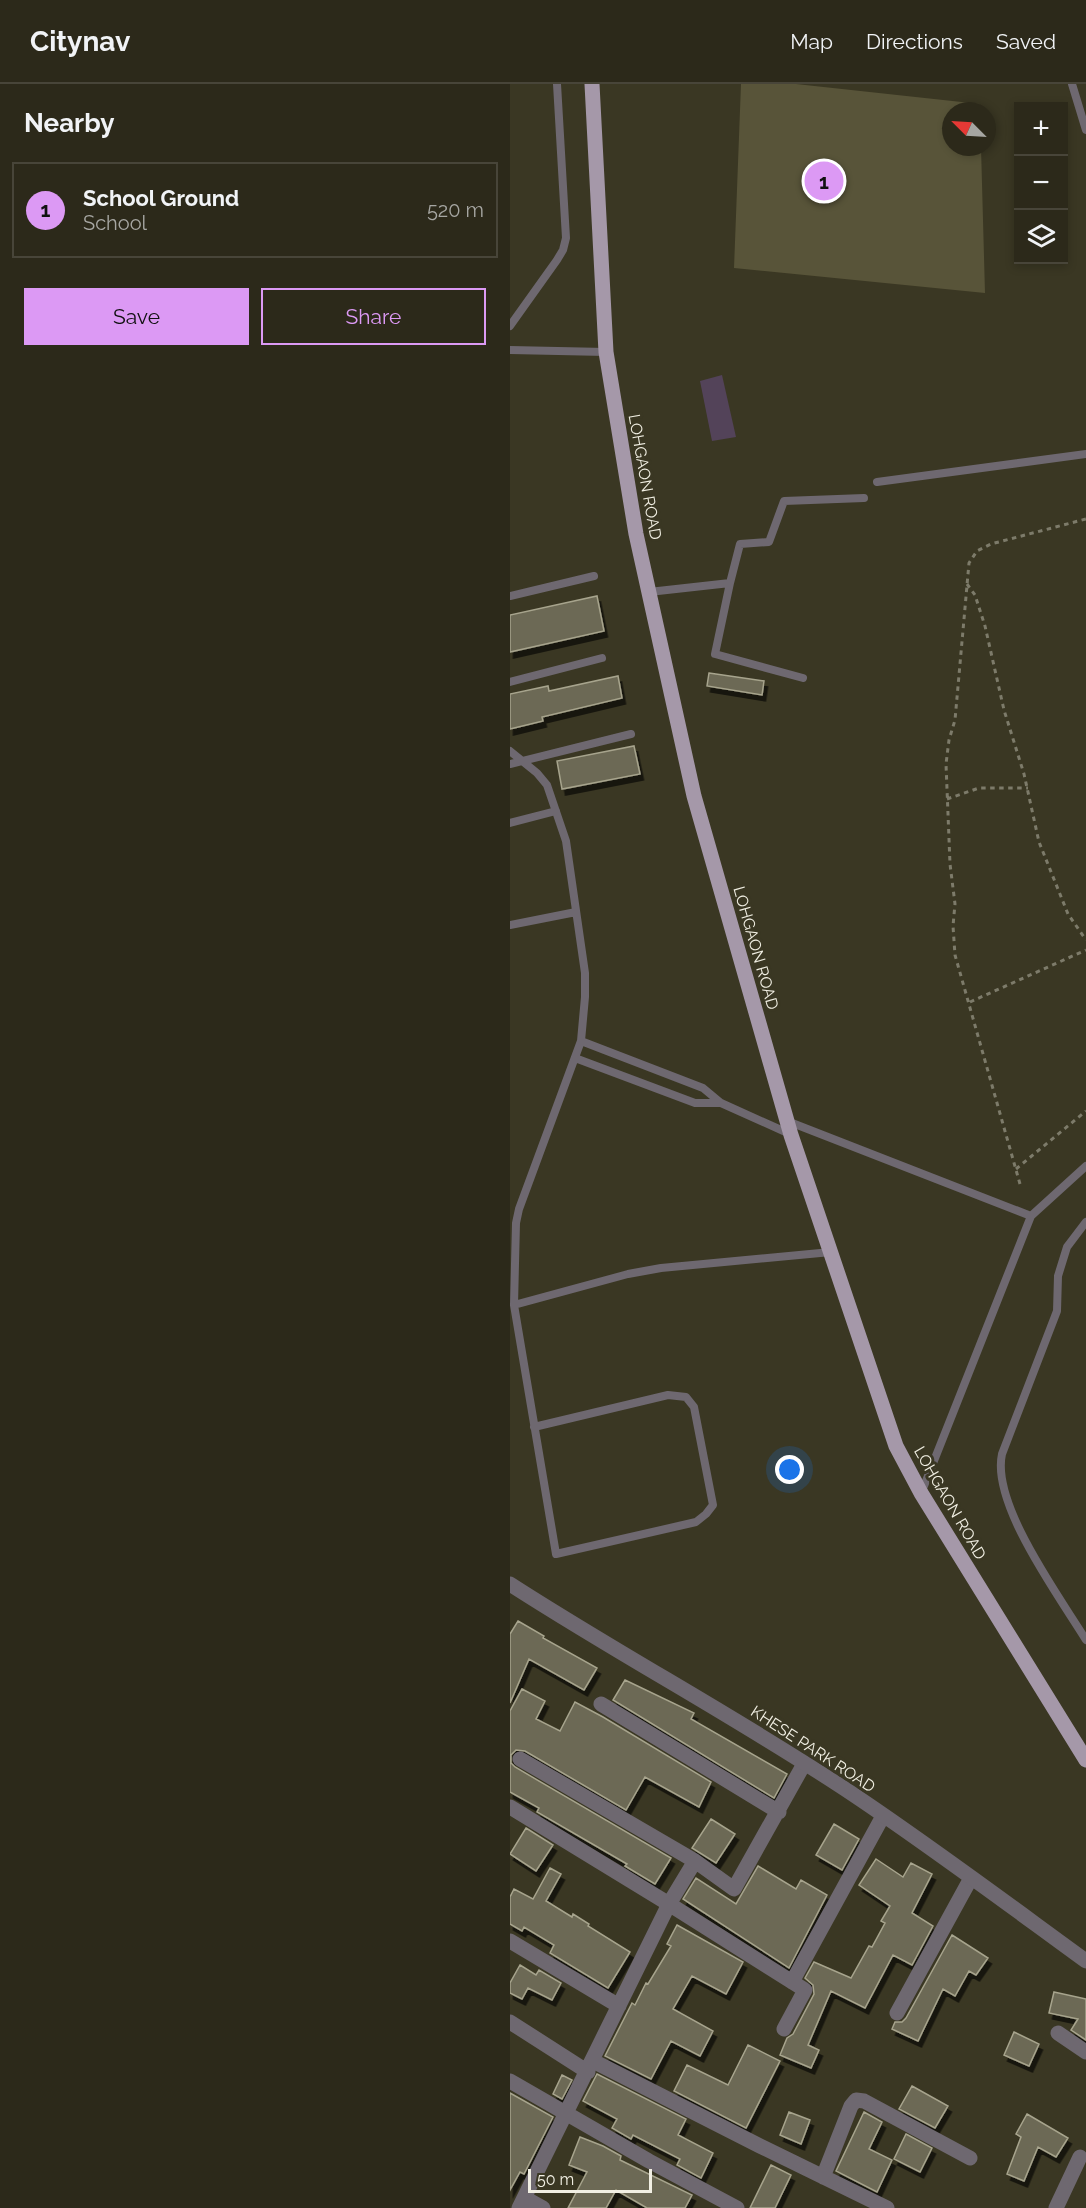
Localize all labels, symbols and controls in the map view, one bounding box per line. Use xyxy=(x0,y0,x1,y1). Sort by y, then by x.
text: Citynav xyxy=(30,25,130,58)
text: Map xyxy=(790,29,833,54)
text: Directions xyxy=(866,29,963,54)
text: Saved xyxy=(996,29,1056,54)
north arrow xyxy=(942,102,996,156)
map controls xyxy=(1014,102,1068,264)
button: + xyxy=(1014,102,1068,156)
text: Nearby xyxy=(24,108,114,138)
button: − xyxy=(1014,156,1068,210)
pin: 1 xyxy=(804,158,844,204)
text: School Ground xyxy=(83,185,239,211)
text: 1 xyxy=(41,198,50,222)
text: 520 m xyxy=(427,198,484,222)
button: layers xyxy=(1014,210,1068,264)
text: School xyxy=(83,211,147,235)
button: Save xyxy=(24,288,249,345)
button: Share xyxy=(261,288,486,345)
street label: LOHGAON ROAD xyxy=(625,413,665,541)
street label: LOHGAON ROAD xyxy=(729,884,783,1012)
street label: LOHGAON ROAD xyxy=(910,1443,990,1563)
your location xyxy=(775,1455,804,1484)
street label: KHESE PARK ROAD xyxy=(747,1702,879,1796)
scale bar xyxy=(528,2166,652,2194)
text: 50 m xyxy=(537,2170,574,2189)

